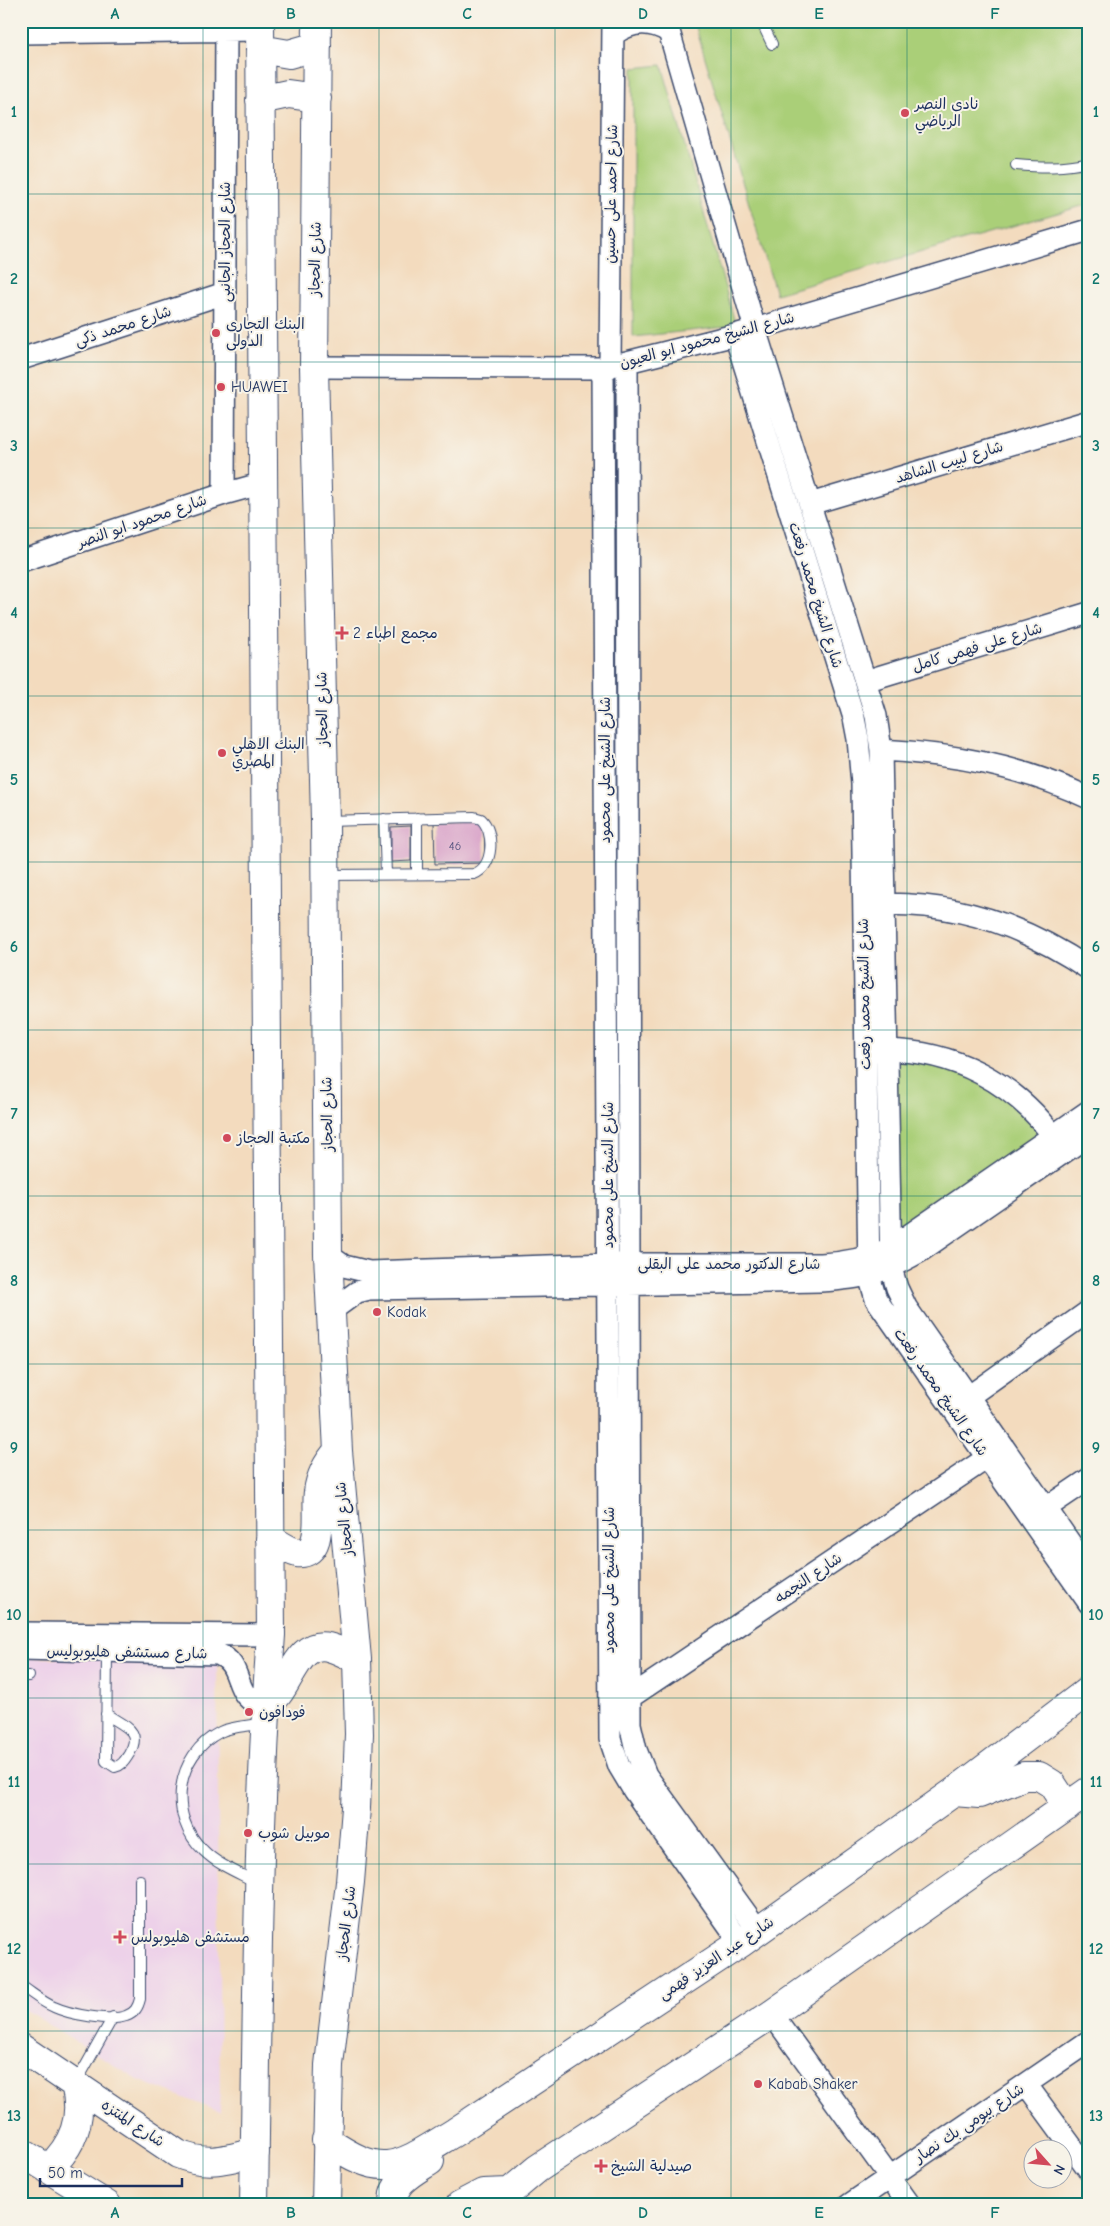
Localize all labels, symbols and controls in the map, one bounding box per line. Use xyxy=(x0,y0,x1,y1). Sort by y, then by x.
text: A xyxy=(111,5,120,23)
text: B xyxy=(286,5,296,23)
text: C xyxy=(462,5,472,23)
text: D xyxy=(638,5,648,23)
text: E xyxy=(814,5,824,23)
text: F xyxy=(990,5,1000,23)
place label: نادي النصر الرياضي xyxy=(913,95,978,134)
text: 1 xyxy=(11,103,17,121)
text: 1 xyxy=(1093,103,1099,121)
marker: نادي النصر الرياضي xyxy=(899,107,911,119)
street label: شارع احمد على حسين xyxy=(601,124,622,264)
street label: شارع الحجاز الجانبى xyxy=(216,182,235,302)
street label: شارع الحجاز xyxy=(305,222,326,297)
text: 2 xyxy=(10,270,18,288)
text: 2 xyxy=(1092,270,1100,288)
street label: شارع محمد ذكى xyxy=(72,302,174,351)
street label: شارع الشيخ محمود ابو العيون xyxy=(618,308,797,373)
place label: البنك التجارى الدولى xyxy=(226,315,305,351)
marker: البنك التجارى الدولى xyxy=(210,327,222,339)
place label: HUAWEI xyxy=(231,378,288,396)
marker: HUAWEI xyxy=(215,381,227,393)
text: 3 xyxy=(10,437,18,455)
street label: شارع لبيب الشاهد xyxy=(893,437,1005,488)
text: 3 xyxy=(1092,437,1100,455)
street label: شارع محمود ابو النصر xyxy=(73,490,209,553)
street label: شارع الشيخ محمد رفعت xyxy=(784,520,847,670)
text: 4 xyxy=(10,604,18,622)
text: 4 xyxy=(1092,604,1100,622)
street label: شارع على فهمى كامل xyxy=(910,619,1045,676)
place label: مجمع اطباء 2 xyxy=(353,624,438,644)
marker: مجمع اطباء 2 xyxy=(335,626,349,640)
street label: شارع الحجاز xyxy=(312,672,333,747)
street label: شارع الشيخ على محمود xyxy=(596,697,615,843)
place label: البنك الاهلي المصري xyxy=(232,735,305,772)
marker: البنك الاهلي المصري xyxy=(216,747,228,759)
text: 5 xyxy=(10,771,18,789)
text: 5 xyxy=(1092,771,1100,789)
house number: 46 xyxy=(449,839,461,853)
street label: شارع الشيخ محمد رفعت xyxy=(854,918,875,1070)
text: 6 xyxy=(10,938,18,956)
text: 6 xyxy=(1092,938,1100,956)
street label: شارع الحجاز xyxy=(317,1077,338,1152)
street label: شارع الشيخ على محمود xyxy=(599,1102,618,1248)
text: 7 xyxy=(10,1105,18,1123)
text: 7 xyxy=(1092,1105,1100,1123)
place label: مكتبة الحجاز xyxy=(236,1129,310,1147)
marker: مكتبة الحجاز xyxy=(221,1132,233,1144)
street label: شارع الدكتور محمد على البقلى xyxy=(638,1255,820,1274)
text: 8 xyxy=(10,1272,18,1290)
text: 8 xyxy=(1092,1272,1100,1290)
place label: Kodak xyxy=(387,1303,427,1321)
marker: Kodak xyxy=(371,1306,383,1318)
street label: شارع الشيخ محمد رفعت xyxy=(889,1325,992,1460)
text: 9 xyxy=(10,1439,18,1457)
text: 9 xyxy=(1092,1439,1100,1457)
street label: شارع الحجاز xyxy=(331,1481,358,1558)
street label: شارع الشيخ على محمود xyxy=(600,1507,619,1653)
street label: شارع النجمه xyxy=(771,1549,846,1608)
text: 10 xyxy=(6,1606,22,1624)
text: 10 xyxy=(1088,1606,1104,1624)
street label: شارع مستشفى هليوبوليس xyxy=(46,1642,207,1663)
place label: فودافون xyxy=(259,1703,306,1722)
marker: فودافون xyxy=(243,1706,255,1718)
text: 11 xyxy=(8,1773,20,1791)
text: 11 xyxy=(1090,1773,1102,1791)
place label: موبيل شوب xyxy=(258,1824,330,1842)
marker: موبيل شوب xyxy=(242,1827,254,1839)
street label: شارع الحجاز xyxy=(332,1885,360,1962)
street label: شارع عبد العزيز فهمى xyxy=(655,1913,778,2004)
place label: مستشفى هليوبولس xyxy=(131,1928,250,1947)
marker: مستشفى هليوبولس xyxy=(113,1930,127,1944)
text: 12 xyxy=(7,1940,21,1958)
text: 12 xyxy=(1089,1940,1103,1958)
place label: Kabab Shaker xyxy=(768,2075,857,2093)
marker: Kabab Shaker xyxy=(752,2078,764,2090)
street label: شارع بيومى بك نصار xyxy=(910,2080,1028,2168)
street label: شارع المنتزه xyxy=(97,2095,168,2151)
text: 13 xyxy=(7,2107,21,2125)
text: 13 xyxy=(1089,2107,1103,2125)
north arrow xyxy=(1022,2138,1072,2188)
scale bar xyxy=(40,2156,182,2188)
place label: صيدلية الشيخ xyxy=(611,2157,692,2176)
marker: صيدلية الشيخ xyxy=(595,2160,607,2172)
text: N xyxy=(1049,2162,1069,2178)
text: 50 m xyxy=(48,2164,83,2182)
text: A xyxy=(111,2204,120,2222)
text: B xyxy=(286,2204,296,2222)
text: C xyxy=(462,2204,472,2222)
text: D xyxy=(638,2204,648,2222)
text: E xyxy=(814,2204,824,2222)
text: F xyxy=(990,2204,1000,2222)

